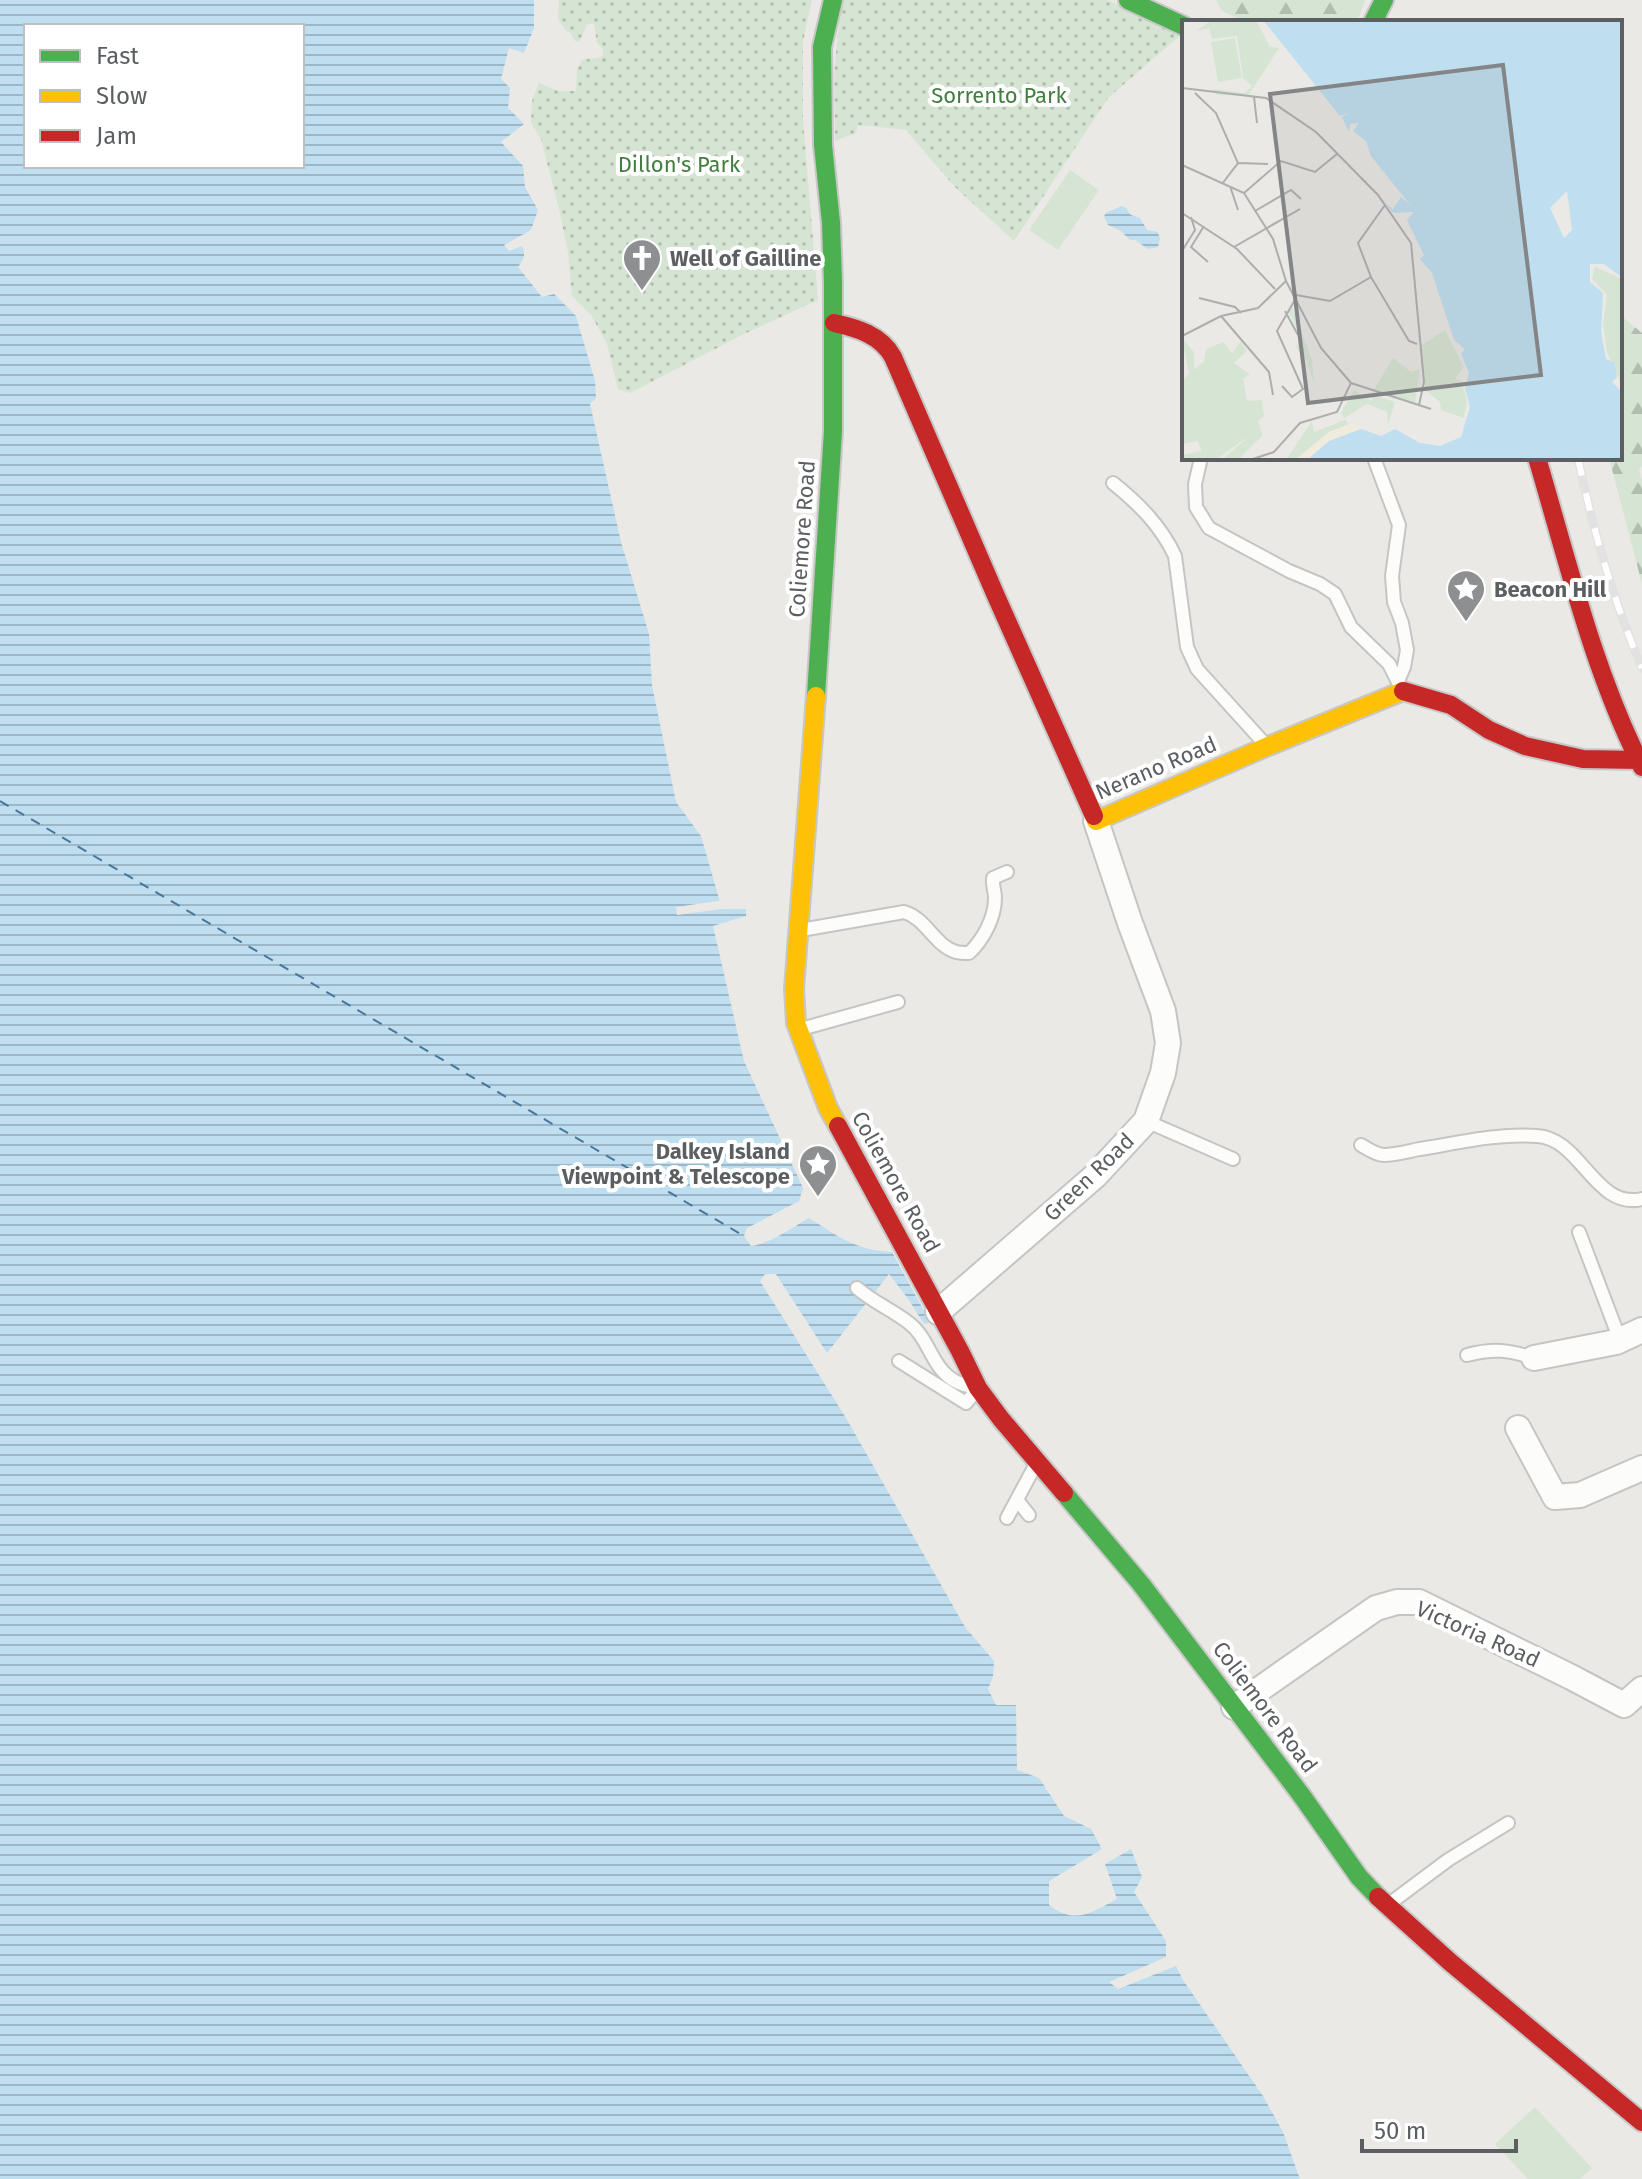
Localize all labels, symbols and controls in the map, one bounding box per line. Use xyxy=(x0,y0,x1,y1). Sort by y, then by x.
inset map xyxy=(1182,20,1622,460)
legend xyxy=(24,24,304,168)
text: Fast xyxy=(96,42,139,70)
text: Slow xyxy=(96,82,147,110)
park label: Sorrento Park xyxy=(931,82,1068,109)
text: Jam xyxy=(96,122,137,150)
park label: Dillon's Park xyxy=(618,151,741,178)
church icon: Well of Gailline xyxy=(621,237,663,292)
place label: Well of Gailline xyxy=(670,245,821,272)
street label: Coliemore Road xyxy=(783,460,821,618)
place icon: Beacon Hill xyxy=(1445,568,1487,623)
place label: Beacon Hill xyxy=(1494,576,1607,603)
street label: Nerano Road xyxy=(1091,730,1221,806)
street label: Coliemore Road xyxy=(846,1107,946,1257)
street label: Green Road xyxy=(1038,1127,1140,1227)
place label: Dalkey Island Viewpoint & Telescope xyxy=(561,1138,790,1190)
place icon: Dalkey Island Viewpoint & Telescope xyxy=(797,1143,839,1198)
street label: Victoria Road xyxy=(1412,1595,1544,1673)
street label: Coliemore Road xyxy=(1207,1636,1323,1778)
scale bar xyxy=(1362,2103,1516,2153)
text: 50 m xyxy=(1374,2117,1426,2145)

